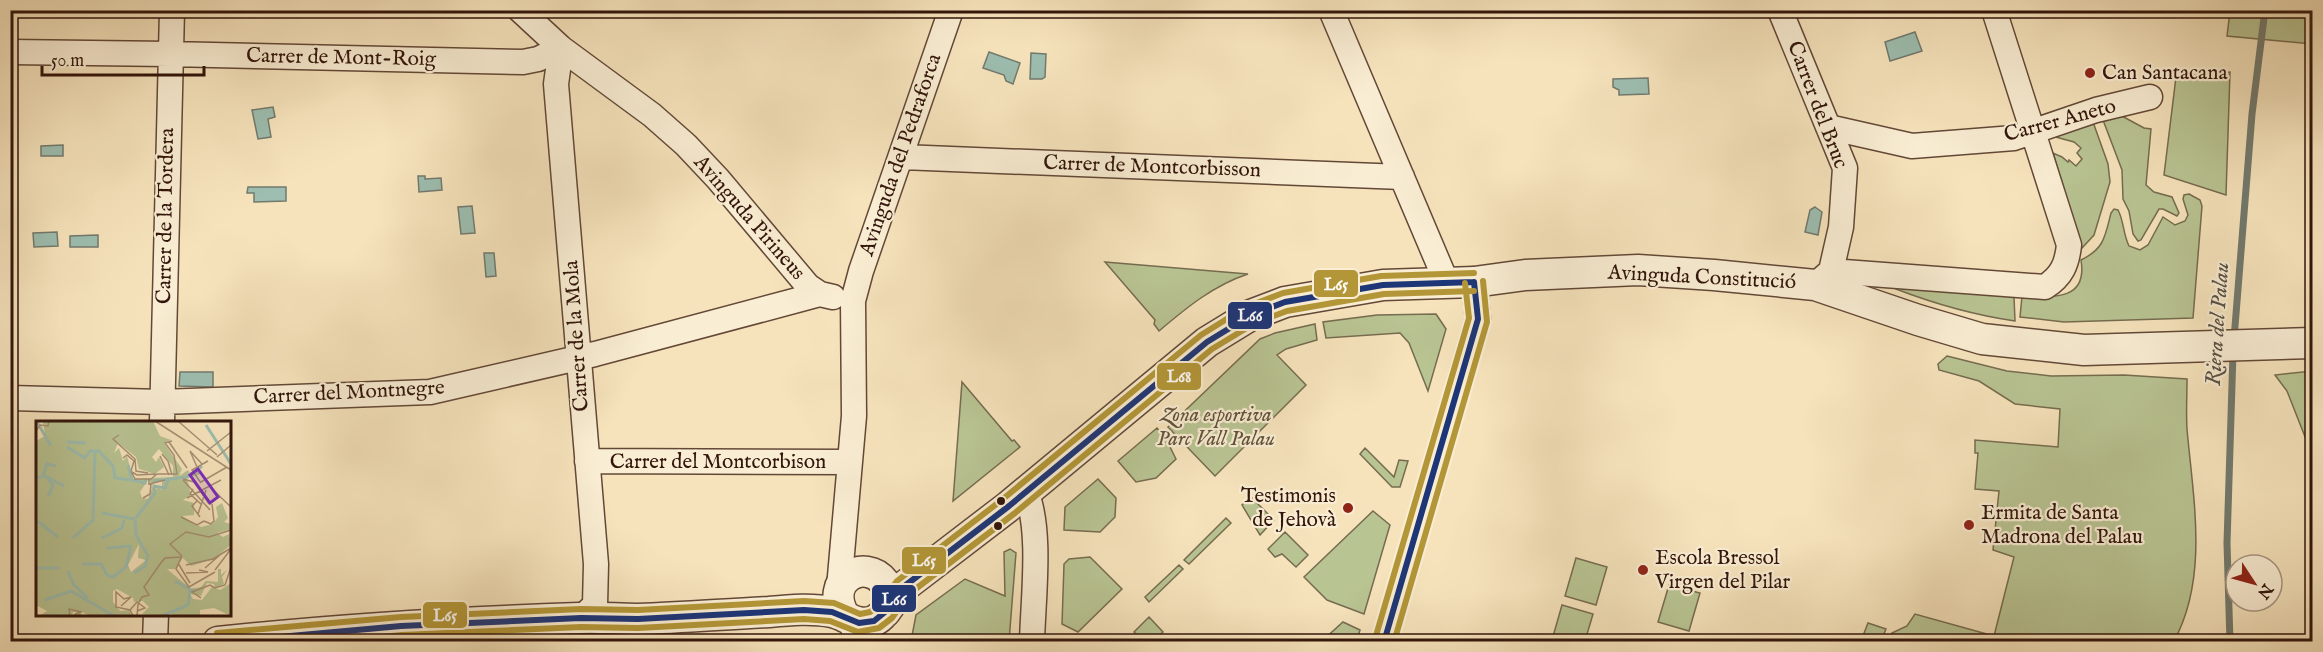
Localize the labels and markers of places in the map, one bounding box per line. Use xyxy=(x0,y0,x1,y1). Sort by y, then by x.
place label: Can Santacana xyxy=(2102,60,2228,87)
marker: Can Santacana xyxy=(2083,66,2097,80)
place label: Testimonis de Jehovà xyxy=(1241,483,1337,534)
unlabelled marker xyxy=(995,495,1007,507)
place label: Ermita de Santa Madrona del Palau xyxy=(1981,500,2143,551)
marker: Testimonis de Jehovà xyxy=(1341,501,1355,515)
marker: Ermita de Santa Madrona del Palau xyxy=(1962,518,1976,532)
unlabelled marker xyxy=(992,520,1004,532)
place label: Escola Bressol Virgen del Pilar xyxy=(1654,545,1791,596)
marker: Escola Bressol Virgen del Pilar xyxy=(1636,563,1650,577)

